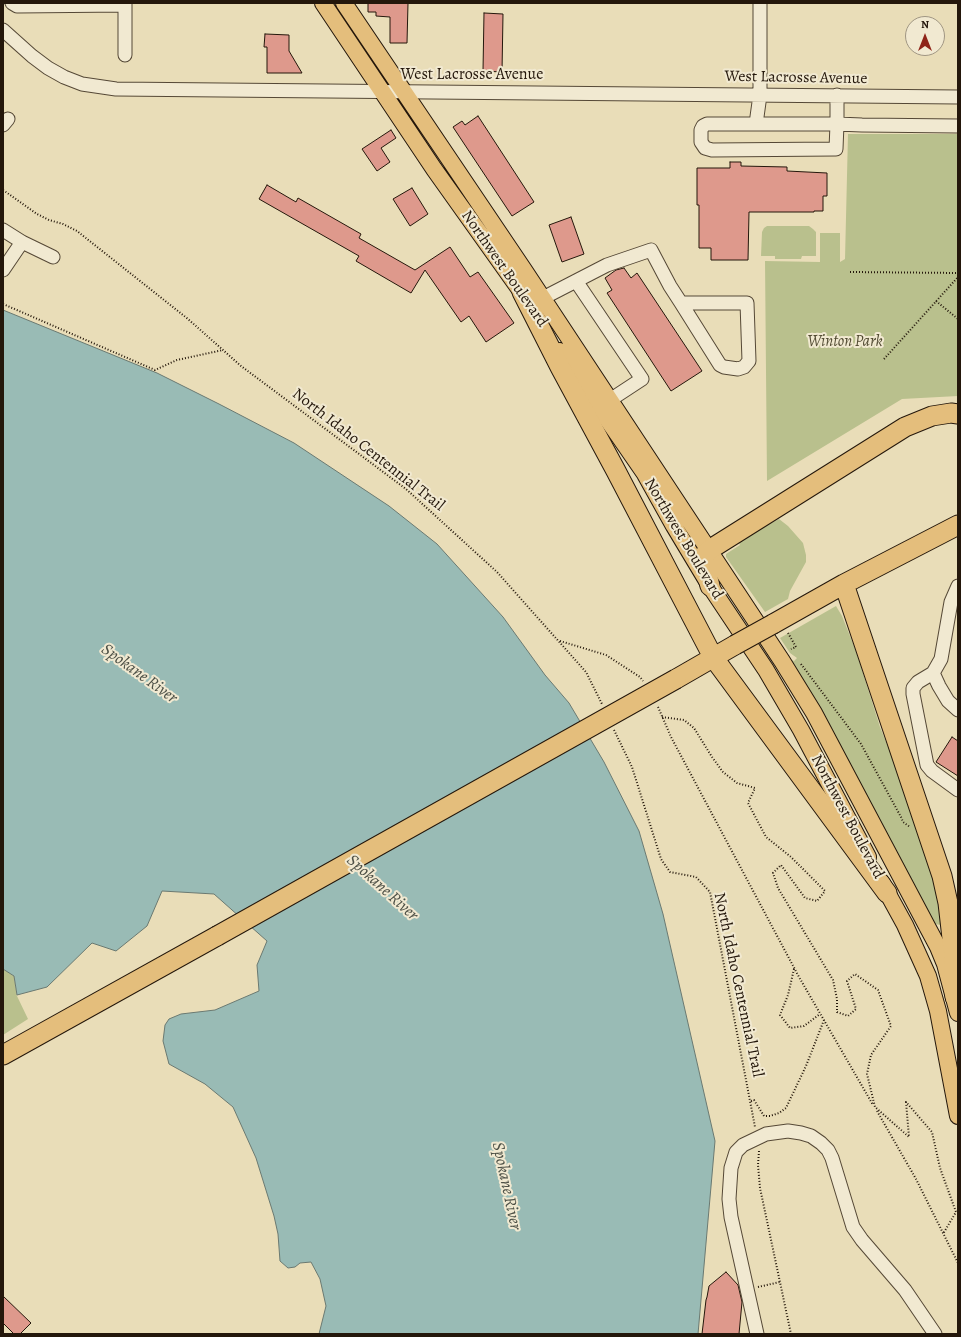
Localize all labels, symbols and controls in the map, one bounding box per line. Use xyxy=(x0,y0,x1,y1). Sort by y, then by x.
north arrow xyxy=(905,16,945,56)
text: N xyxy=(921,17,929,32)
street label: West Lacrosse Avenue xyxy=(401,65,543,85)
street label: West Lacrosse Avenue xyxy=(724,67,868,89)
street label: Northwest Boulevard xyxy=(457,207,551,331)
park label: Winton Park xyxy=(807,332,883,352)
street label: North Idaho Centennial Trail xyxy=(288,384,448,516)
street label: Northwest Boulevard xyxy=(639,475,727,603)
water label: Spokane River xyxy=(97,640,181,708)
street label: Northwest Boulevard xyxy=(806,752,888,882)
water label: Spokane River xyxy=(342,851,422,925)
street label: North Idaho Centennial Trail xyxy=(709,891,767,1079)
water label: Spokane River xyxy=(487,1140,525,1232)

